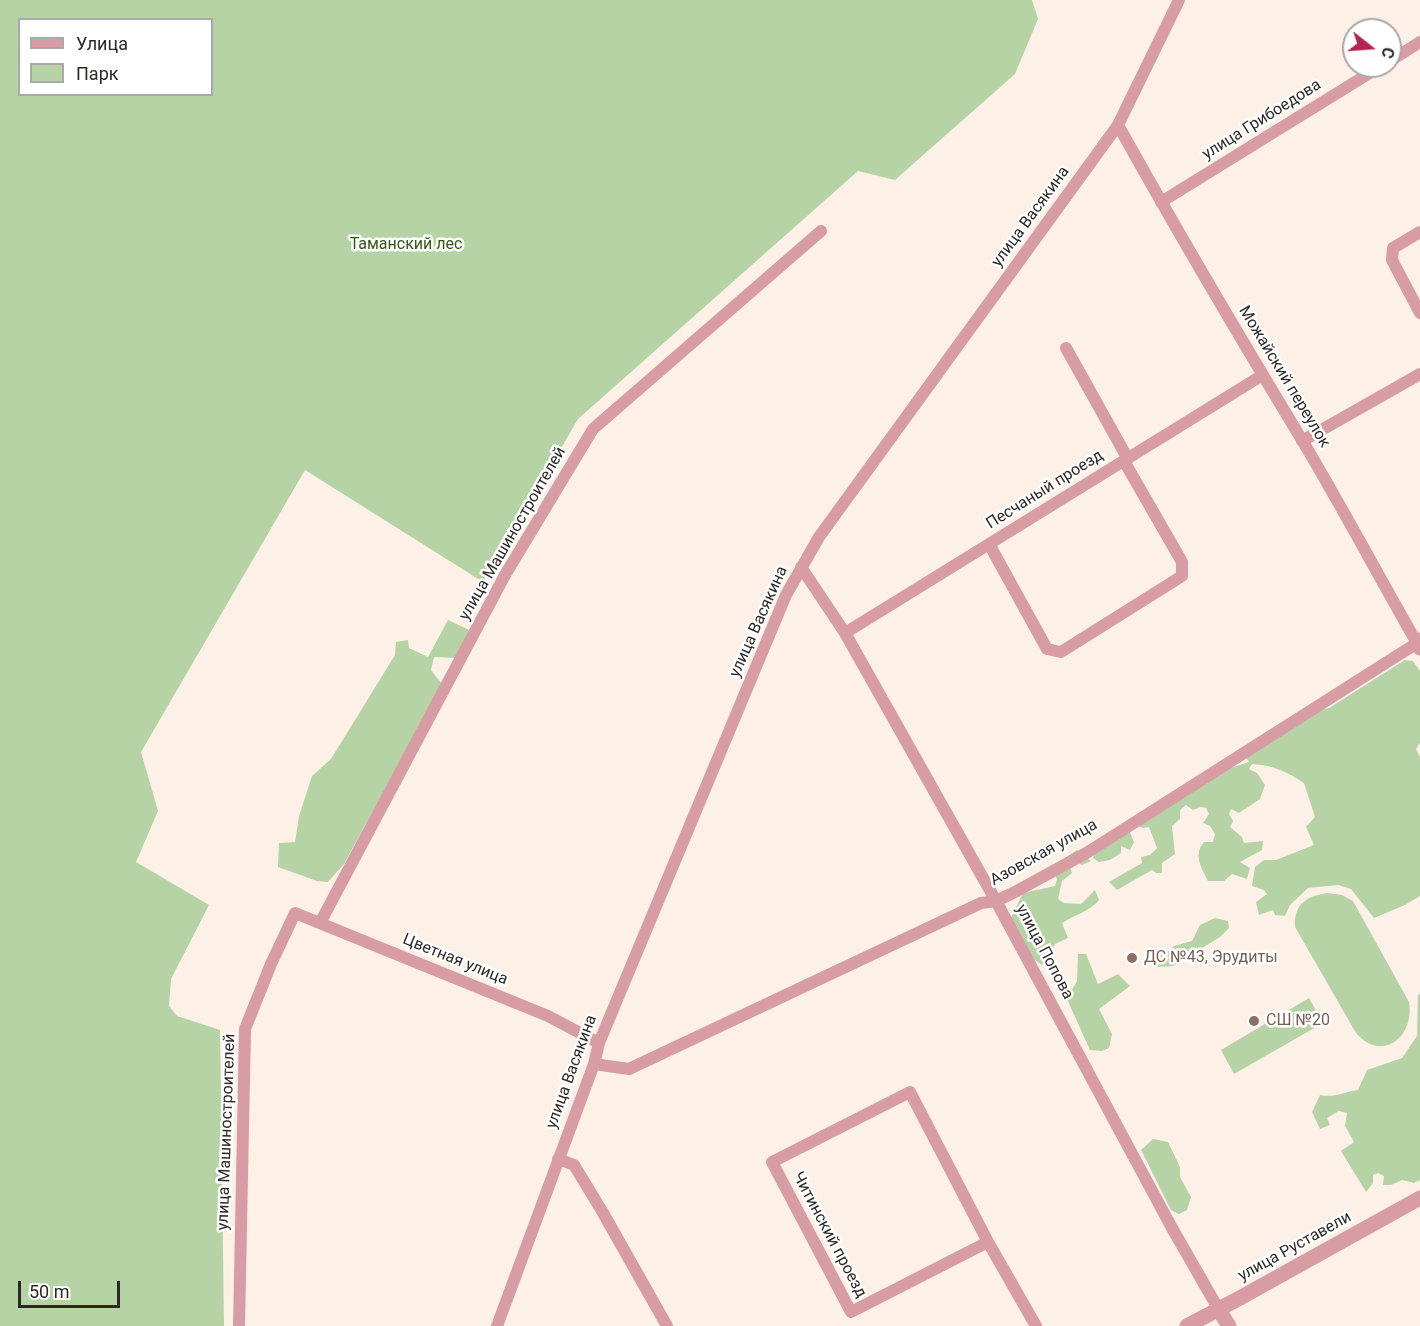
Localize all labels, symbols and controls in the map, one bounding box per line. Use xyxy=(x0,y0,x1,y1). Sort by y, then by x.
legend xyxy=(18,18,213,96)
north arrow xyxy=(1342,18,1402,78)
text: Улица xyxy=(76,33,128,54)
text: С xyxy=(1377,45,1398,61)
text: Парк xyxy=(76,63,118,84)
street label: улица Грибоедова xyxy=(1199,76,1325,164)
street label: улица Васякина xyxy=(988,163,1074,271)
park label: Таманский лес xyxy=(350,235,462,255)
street label: Можайский переулок xyxy=(1234,303,1334,451)
street label: улица Машиностроителей xyxy=(455,444,571,624)
street label: Песчаный проезд xyxy=(983,446,1107,534)
street label: улица Васякина xyxy=(726,563,792,681)
street label: Азовская улица xyxy=(987,816,1101,890)
street label: улица Попова xyxy=(1011,901,1077,1003)
street label: Цветная улица xyxy=(400,930,510,990)
place label: ДС №43, Эрудиты xyxy=(1144,948,1278,968)
marker: ДС №43, Эрудиты xyxy=(1125,951,1139,965)
place label: СШ №20 xyxy=(1266,1011,1330,1031)
street label: улица Васякина xyxy=(543,1013,601,1131)
marker: СШ №20 xyxy=(1247,1014,1261,1028)
street label: улица Машиностроителей xyxy=(214,1033,240,1231)
street label: Читинский проезд xyxy=(788,1169,870,1301)
street label: улица Руставели xyxy=(1235,1208,1355,1286)
scale bar xyxy=(21,1269,123,1307)
text: 50 m xyxy=(29,1281,69,1302)

